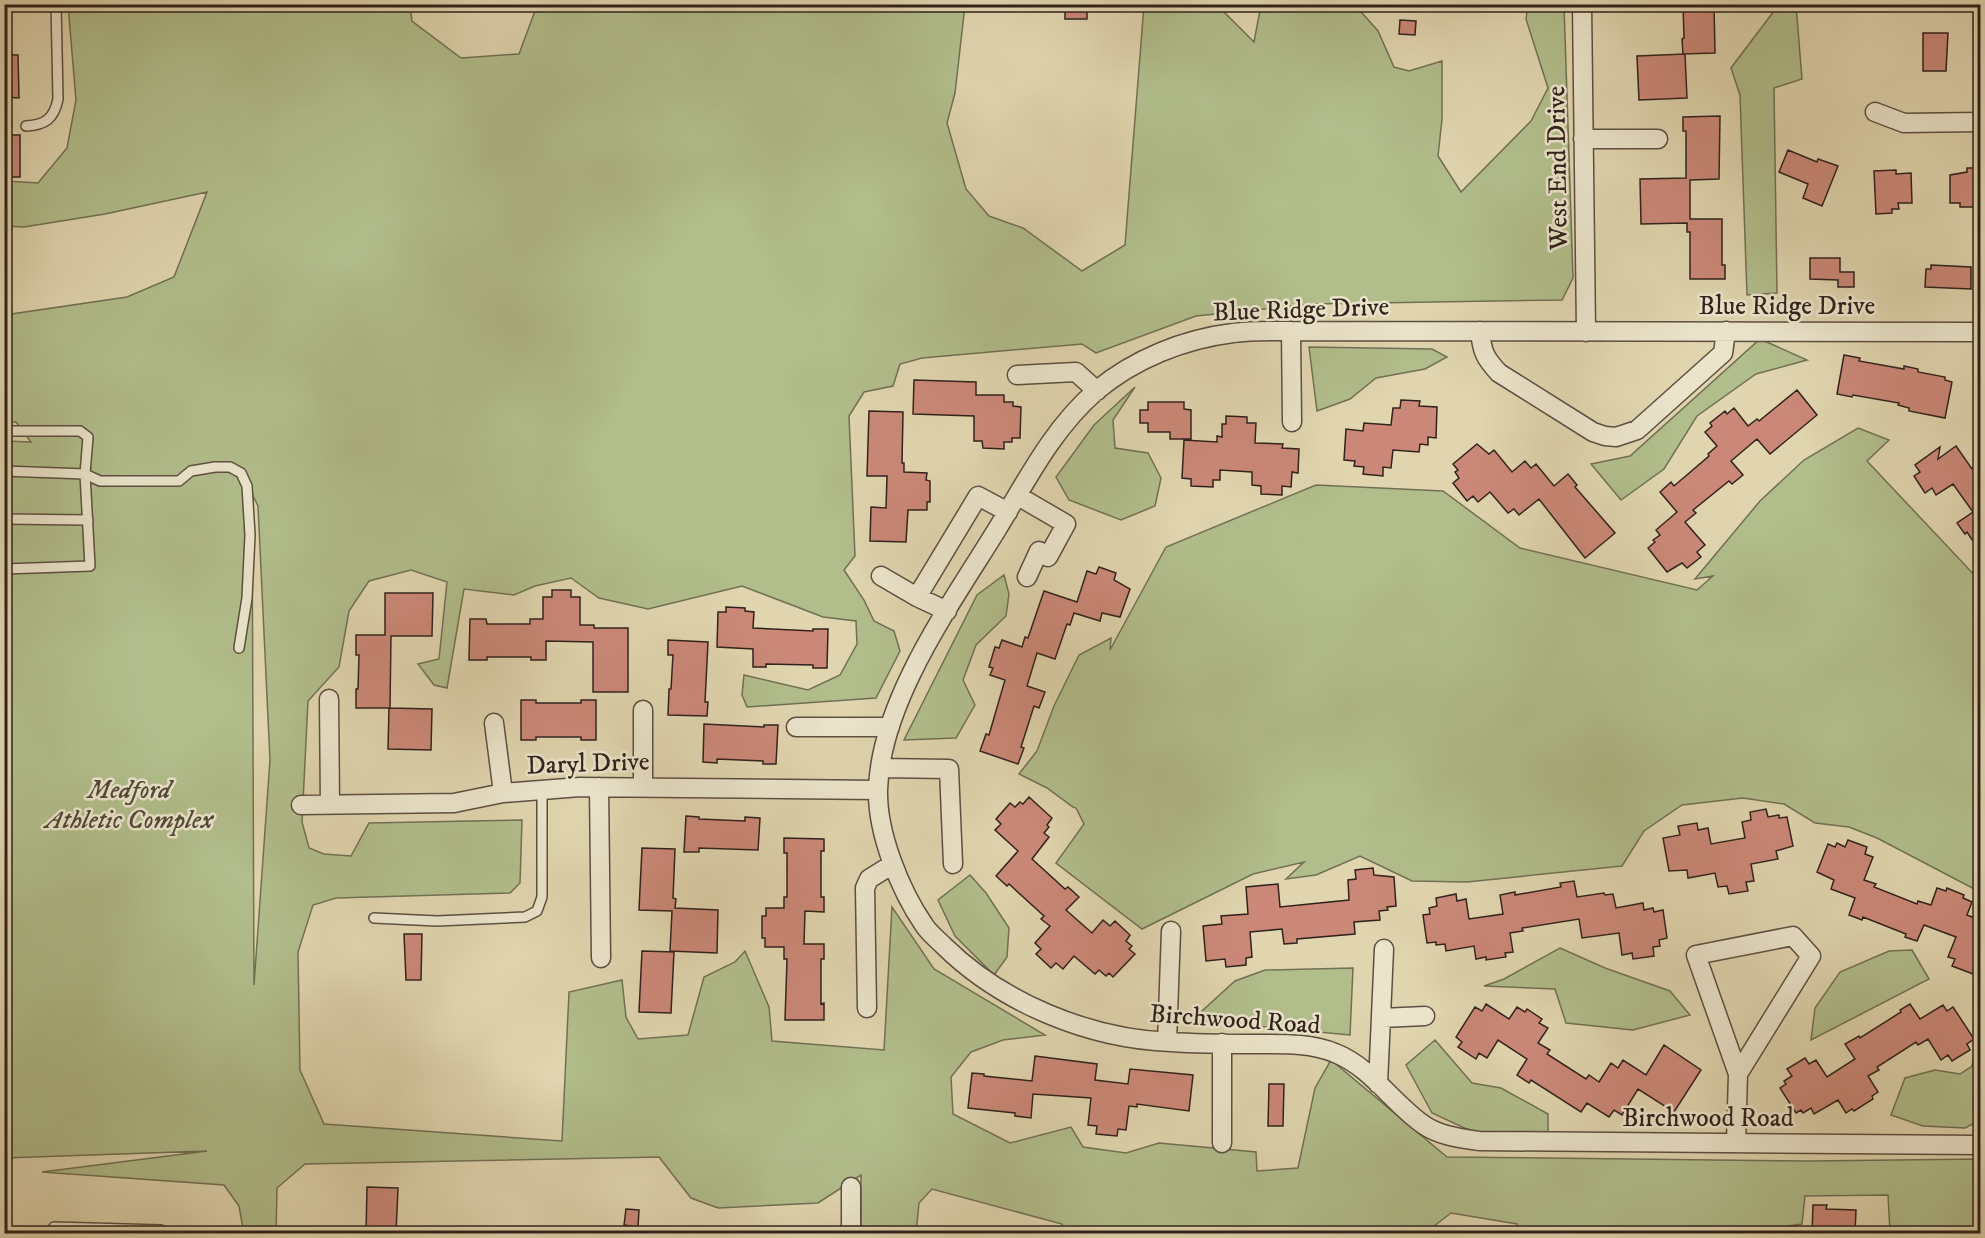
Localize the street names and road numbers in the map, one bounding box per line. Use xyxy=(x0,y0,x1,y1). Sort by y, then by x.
street label: West End Drive xyxy=(1540,86,1576,251)
street label: Blue Ridge Drive xyxy=(1212,290,1390,330)
street label: Blue Ridge Drive xyxy=(1699,290,1875,323)
street label: Daryl Drive xyxy=(526,745,650,783)
street label: Birchwood Road xyxy=(1148,998,1322,1042)
street label: Birchwood Road xyxy=(1622,1102,1794,1135)

